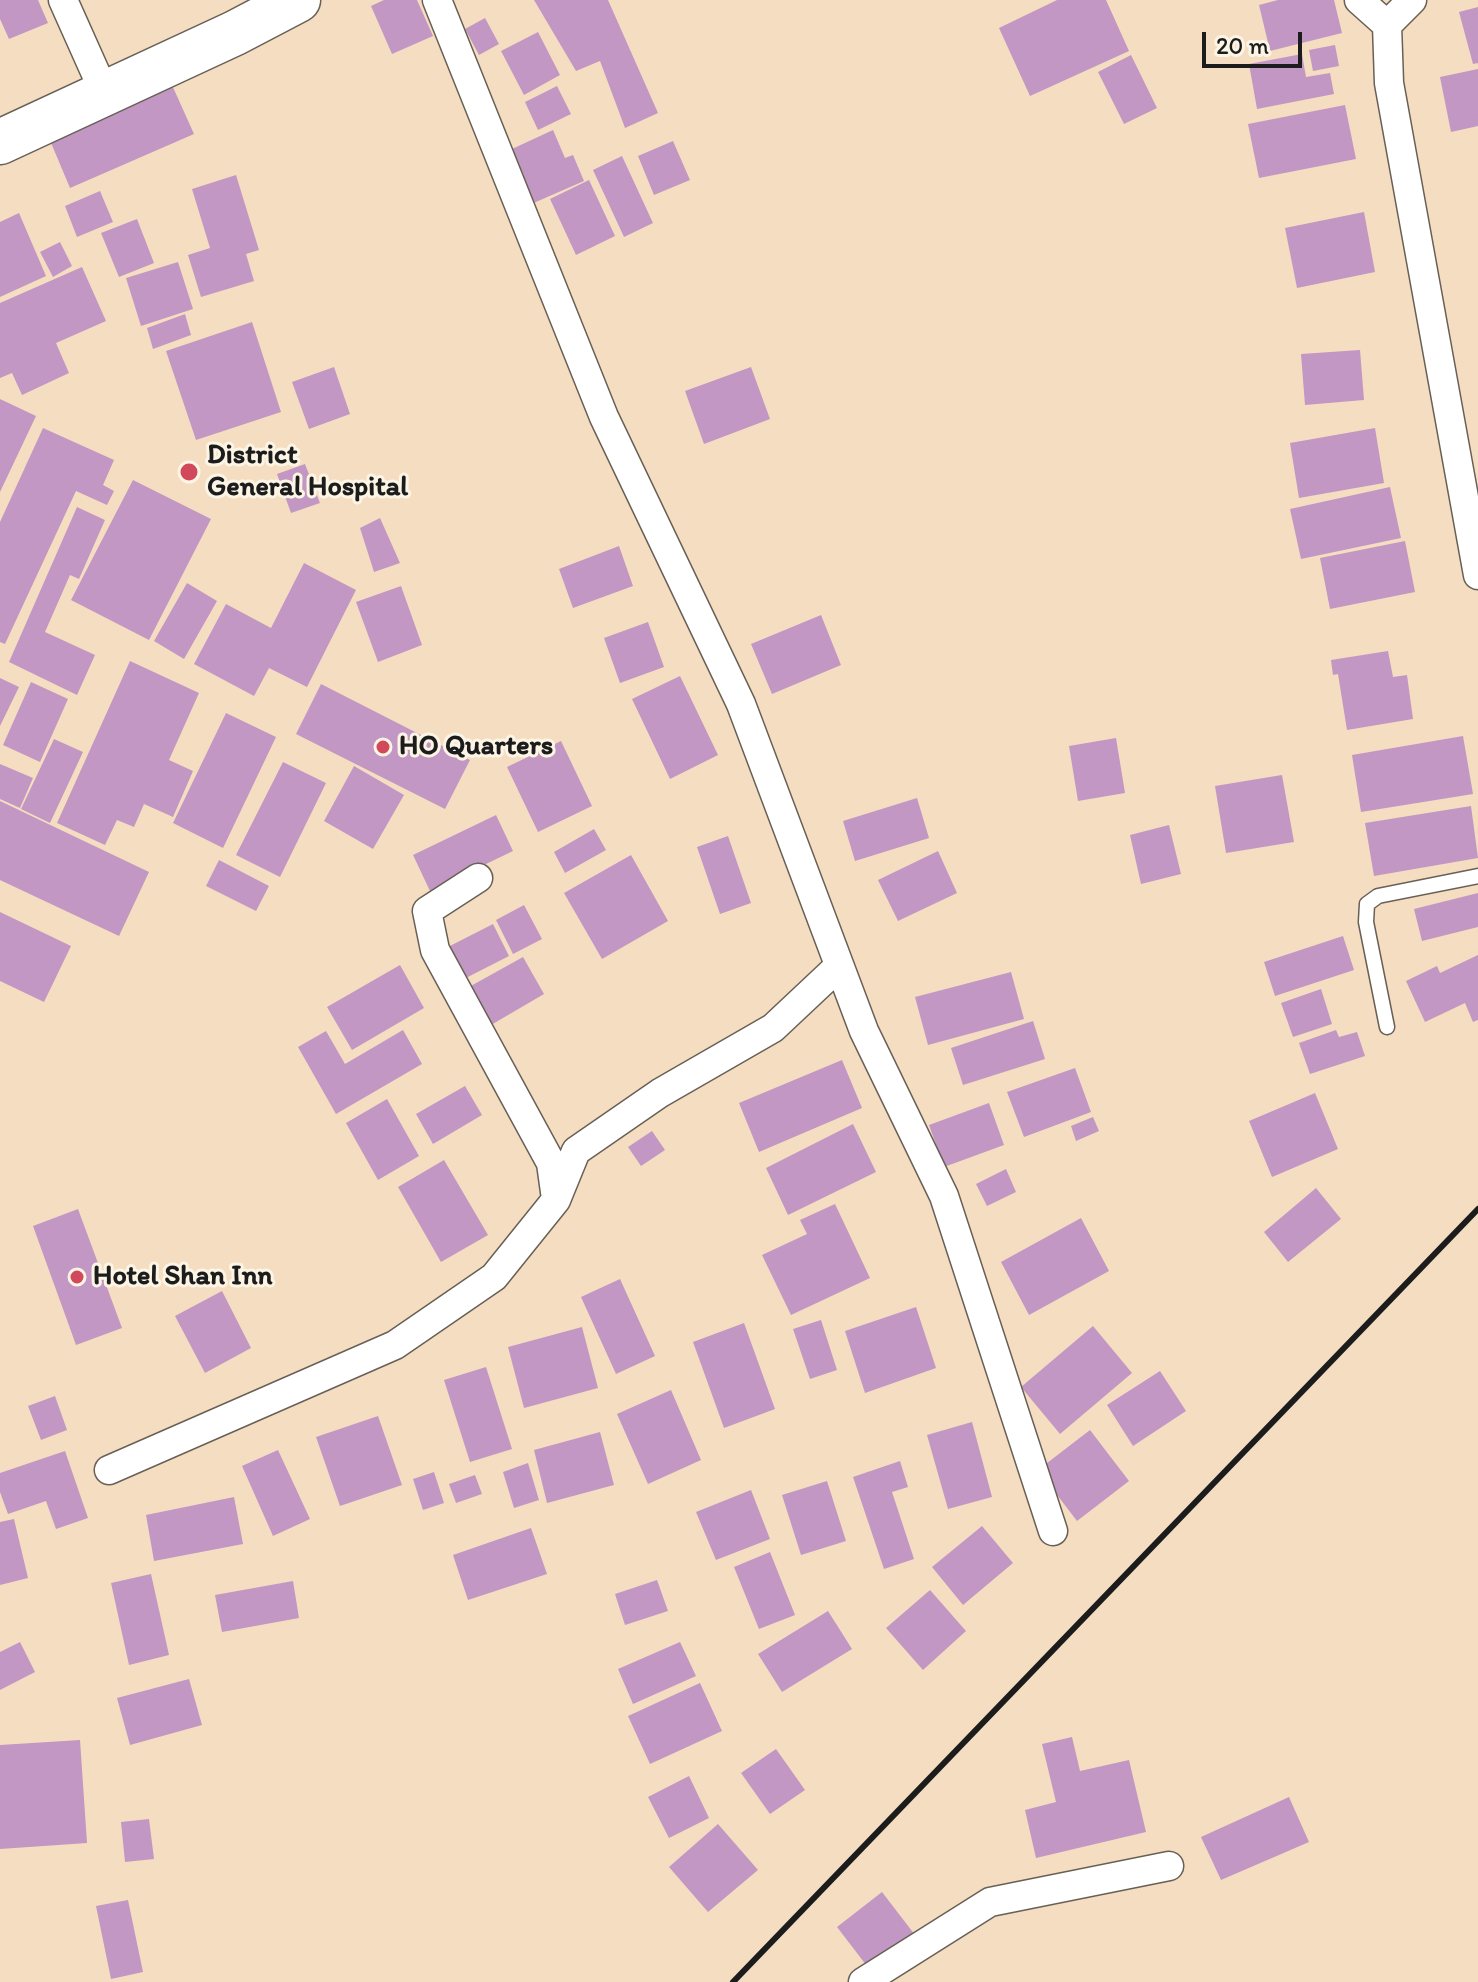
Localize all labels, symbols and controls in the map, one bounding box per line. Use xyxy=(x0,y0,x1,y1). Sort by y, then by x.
scale bar xyxy=(1206,16,1306,66)
text: 20 m xyxy=(1216,31,1269,60)
place label: District General Hospital xyxy=(207,439,408,505)
marker: District General Hospital xyxy=(178,461,200,483)
place label: HO Quarters xyxy=(399,730,553,764)
marker: HO Quarters xyxy=(374,738,392,756)
place label: Hotel Shan Inn xyxy=(93,1260,272,1294)
marker: Hotel Shan Inn xyxy=(68,1268,86,1286)

